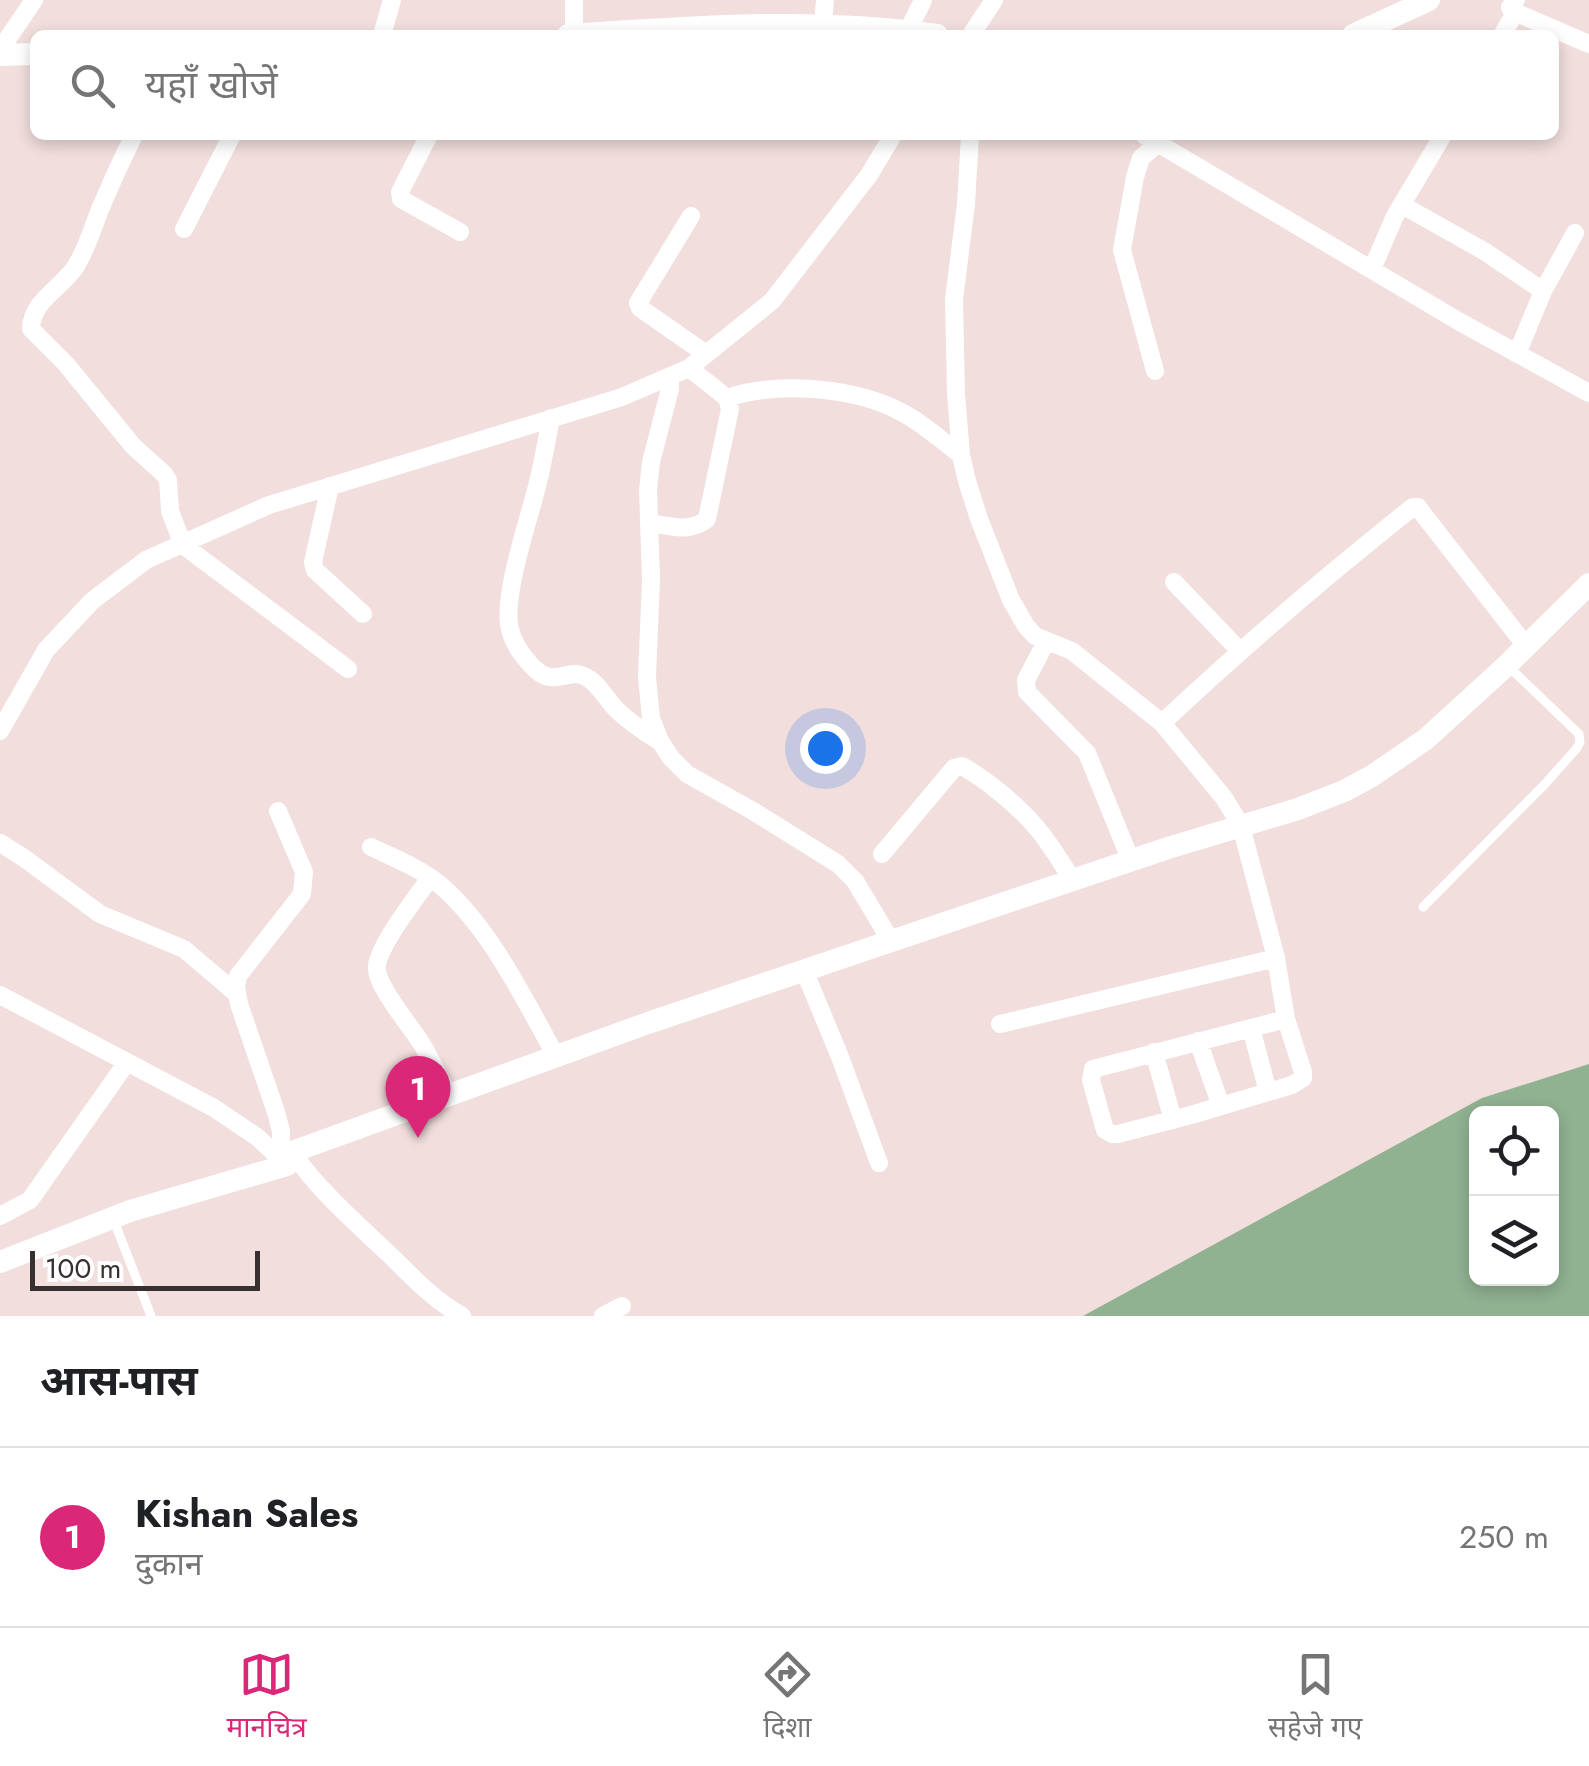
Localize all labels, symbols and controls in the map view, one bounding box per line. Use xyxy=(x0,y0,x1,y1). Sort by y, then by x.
search box xyxy=(30,30,1559,140)
text: यहाँ खोजें xyxy=(145,57,278,112)
icon: search xyxy=(65,58,120,113)
your location xyxy=(800,723,851,774)
pin: 1 xyxy=(386,1056,450,1138)
map controls xyxy=(1469,1106,1559,1286)
button: locate xyxy=(1469,1106,1559,1196)
button: layers xyxy=(1469,1196,1559,1286)
scale bar xyxy=(30,1246,260,1290)
text: 100 m xyxy=(45,1248,121,1289)
text: आस-पास xyxy=(40,1350,198,1411)
text: Kishan Sales xyxy=(135,1486,358,1541)
text: 1 xyxy=(64,1514,81,1560)
text: 250 m xyxy=(1459,1514,1549,1560)
text: दुकान xyxy=(135,1541,203,1587)
tab: मानचित्र xyxy=(227,1647,307,1748)
tab: दिशा xyxy=(760,1647,815,1748)
tab: सहेजे गए xyxy=(1268,1647,1362,1748)

